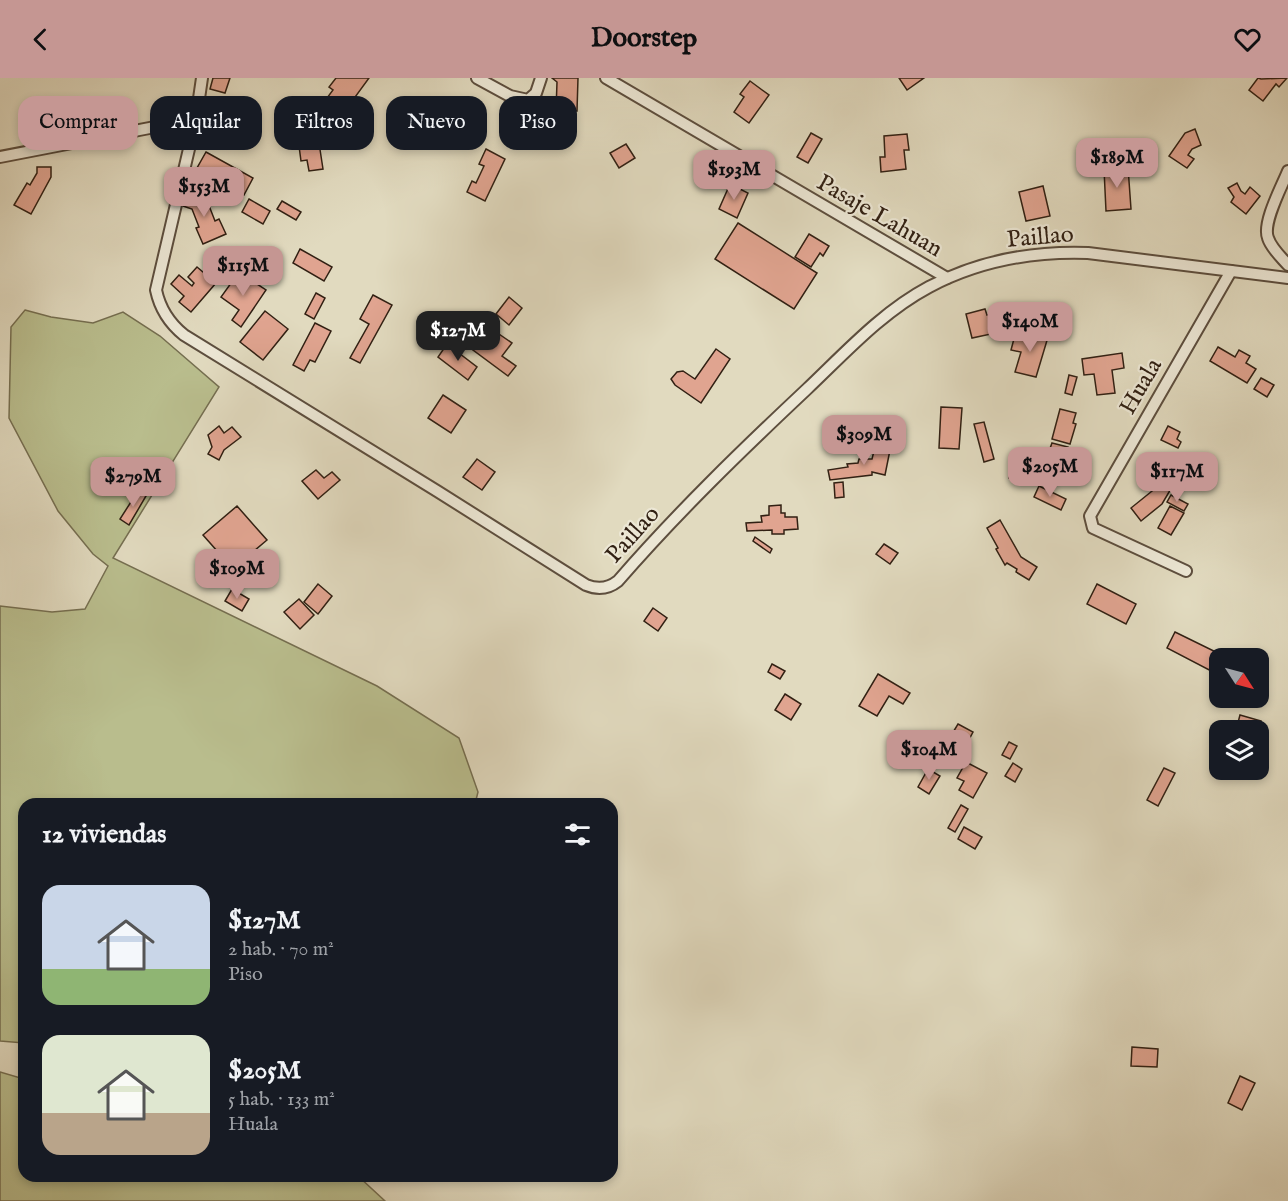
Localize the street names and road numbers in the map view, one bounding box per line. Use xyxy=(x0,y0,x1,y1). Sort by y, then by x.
street label: Pasaje Lahuan xyxy=(811,168,948,265)
street label: Paillao xyxy=(1005,219,1075,256)
street label: Huala xyxy=(1113,352,1170,421)
street label: Paillao xyxy=(599,500,667,570)

